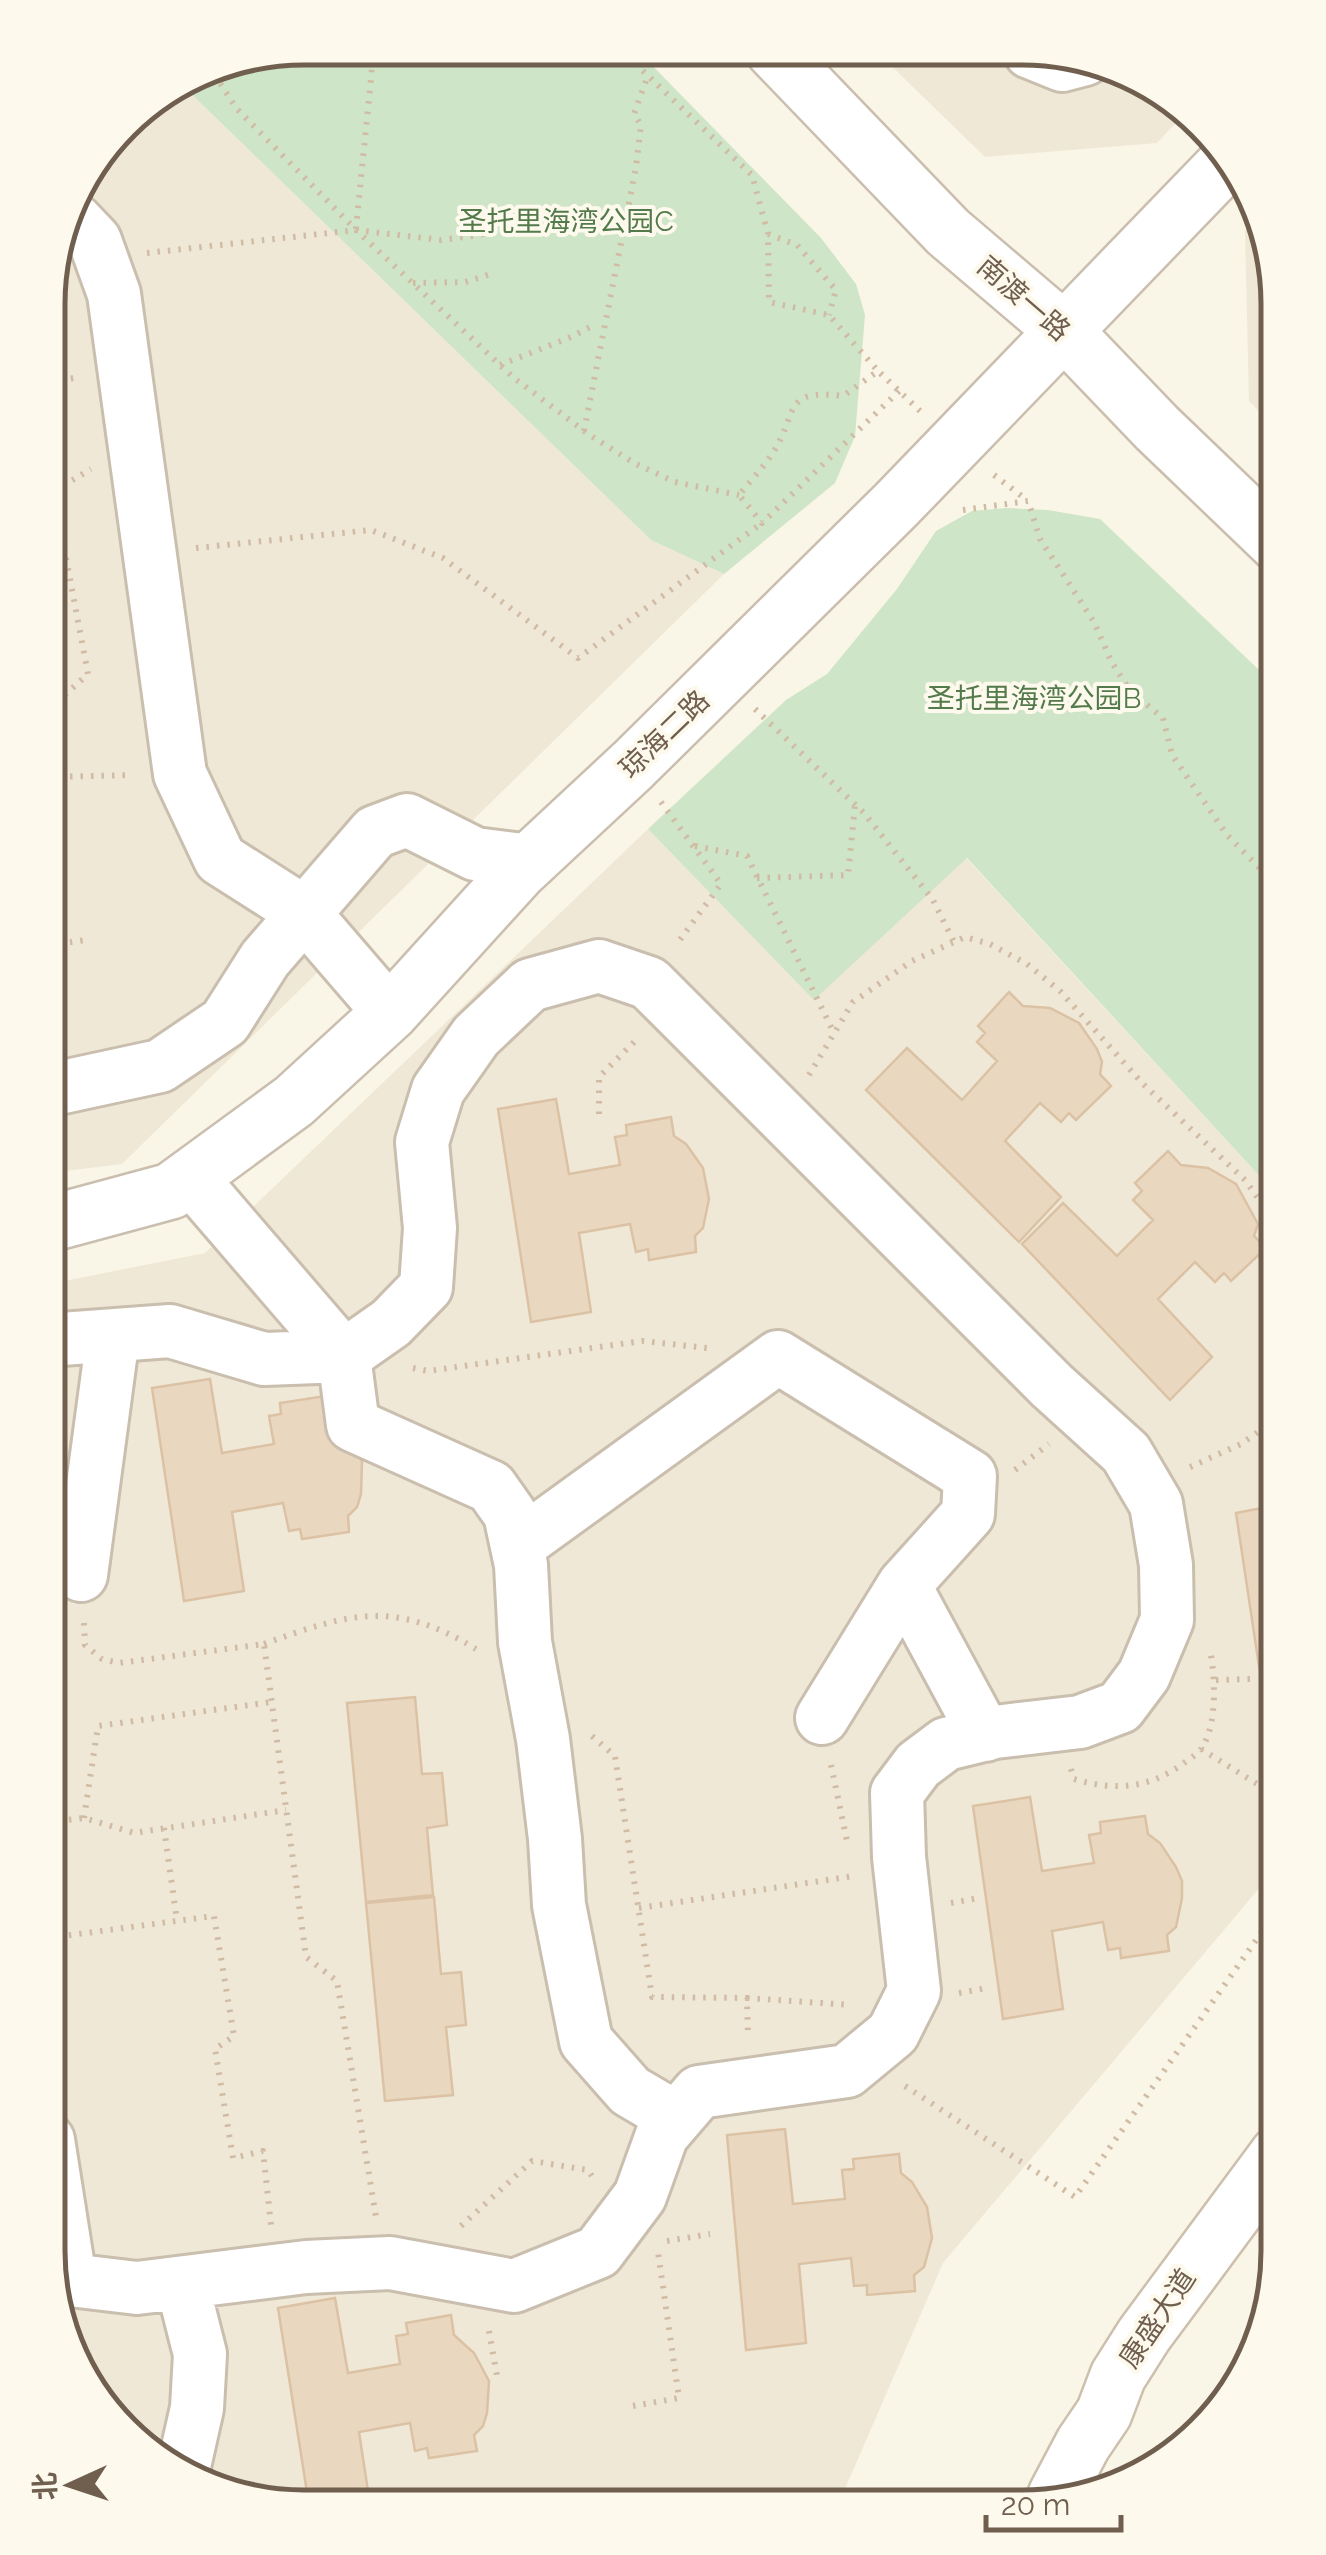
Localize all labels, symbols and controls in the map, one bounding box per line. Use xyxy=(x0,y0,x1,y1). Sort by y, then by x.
park label: 圣托里海湾公园C xyxy=(458,205,674,238)
street label: 南渡一路 xyxy=(971,249,1077,348)
park label: 圣托里海湾公园B xyxy=(927,682,1141,715)
street label: 琼海二路 xyxy=(613,684,716,785)
street label: 康盛大道 xyxy=(1112,2263,1202,2374)
north arrow xyxy=(20,2435,120,2535)
scale bar xyxy=(986,2470,1121,2532)
text: 北 xyxy=(28,2471,63,2501)
text: 20 m xyxy=(1001,2487,1070,2522)

